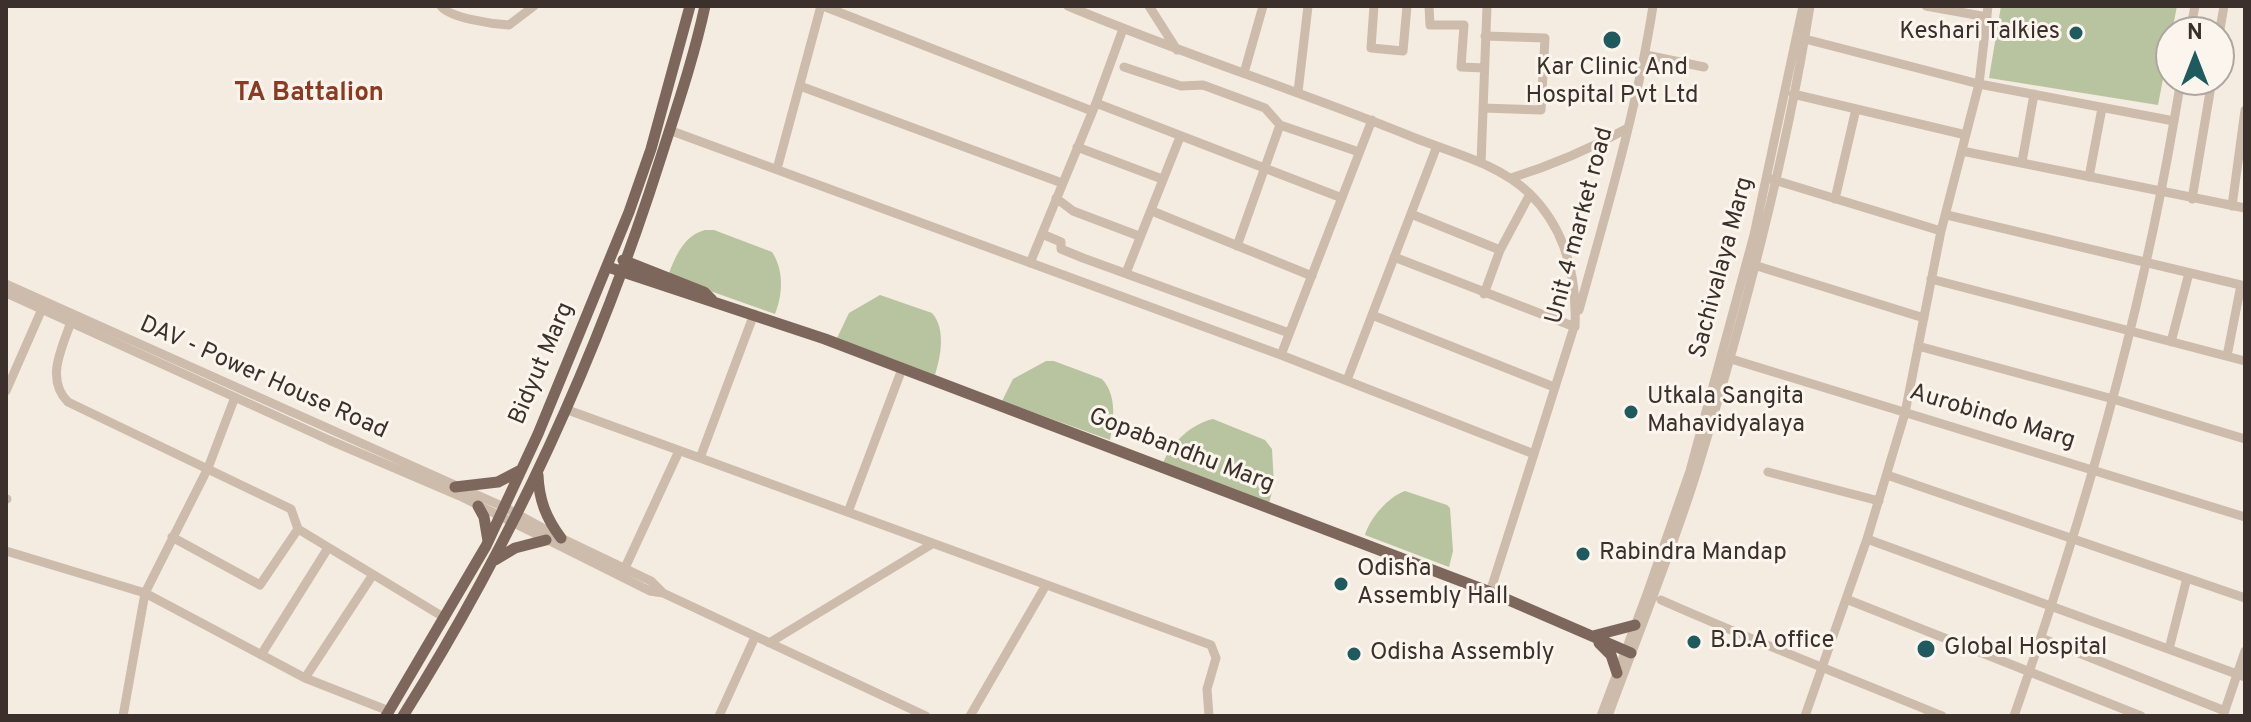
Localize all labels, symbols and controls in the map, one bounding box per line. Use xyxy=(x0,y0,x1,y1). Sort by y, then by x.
north arrow xyxy=(2155,16,2235,96)
place label: Keshari Talkies xyxy=(1899,19,2060,47)
text: N xyxy=(2187,20,2203,47)
marker: Keshari Talkies xyxy=(2067,24,2085,42)
marker: Kar Clinic And Hospital Pvt Ltd xyxy=(1601,29,1623,51)
place label: Kar Clinic And Hospital Pvt Ltd xyxy=(1526,55,1698,111)
district label: TA Battalion xyxy=(234,79,384,111)
street label: Unit 4 market road xyxy=(1541,125,1621,327)
street label: Sachivalaya Marg xyxy=(1685,174,1761,362)
street label: Bidyut Marg xyxy=(504,299,582,429)
street label: DAV - Power House Road xyxy=(135,311,391,447)
street label: Aurobindo Marg xyxy=(1906,379,2078,457)
place label: Utkala Sangita Mahavidyalaya xyxy=(1647,384,1805,440)
street label: Gopabandhu Marg xyxy=(1084,403,1278,501)
marker: Utkala Sangita Mahavidyalaya xyxy=(1622,403,1640,421)
place label: Rabindra Mandap xyxy=(1599,540,1787,568)
marker: Rabindra Mandap xyxy=(1574,545,1592,563)
place label: Odisha Assembly Hall xyxy=(1357,556,1508,612)
marker: Odisha Assembly Hall xyxy=(1332,575,1350,593)
place label: B.D.A office xyxy=(1710,628,1835,656)
marker: B.D.A office xyxy=(1685,633,1703,651)
place label: Global Hospital xyxy=(1944,635,2107,663)
marker: Global Hospital xyxy=(1915,638,1937,660)
place label: Odisha Assembly xyxy=(1370,640,1554,668)
marker: Odisha Assembly xyxy=(1345,645,1363,663)

